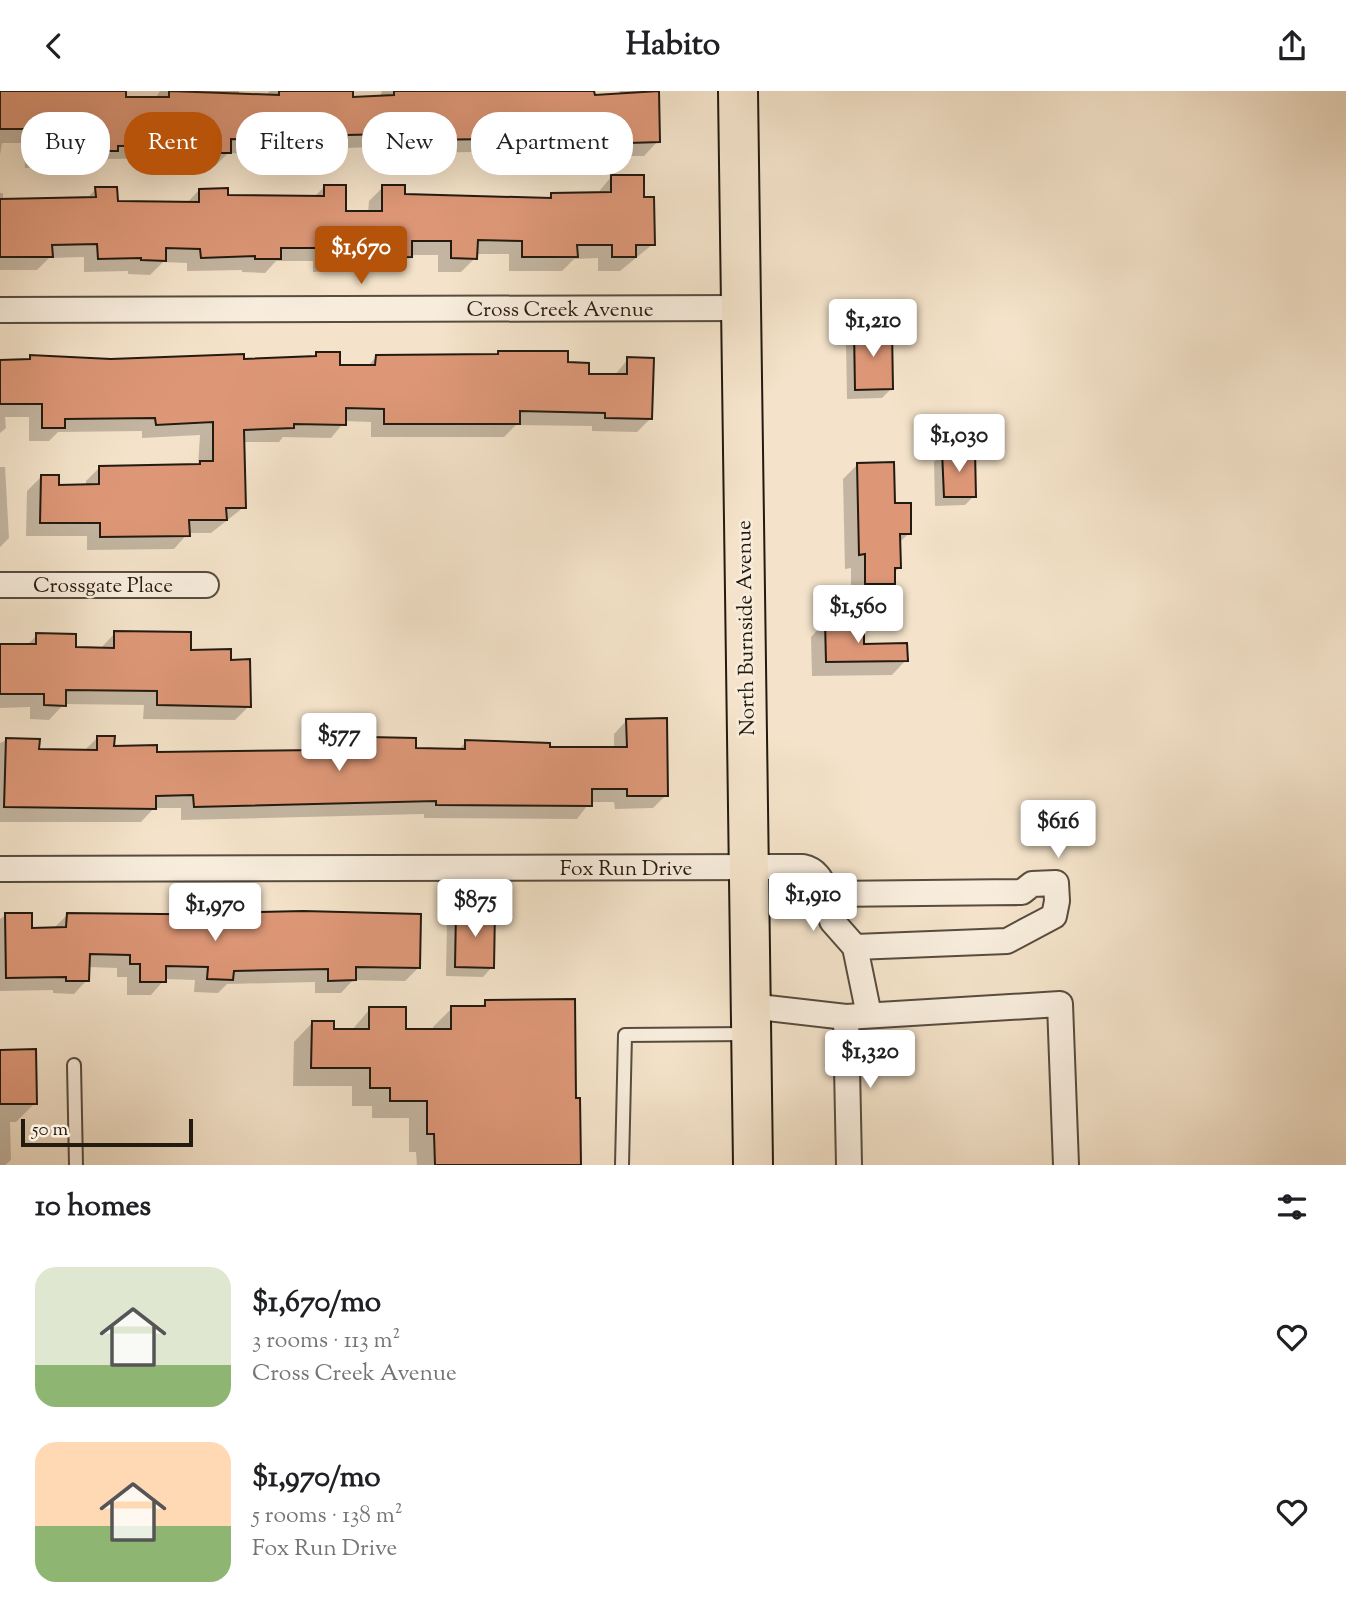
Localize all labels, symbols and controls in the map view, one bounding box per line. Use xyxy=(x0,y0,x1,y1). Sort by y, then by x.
text: Habito xyxy=(626,23,720,69)
icon: back xyxy=(35,27,73,65)
icon: share xyxy=(1273,27,1311,65)
chip: Buy xyxy=(21,112,110,175)
chip: Rent xyxy=(124,112,222,175)
chip: Filters xyxy=(236,112,348,175)
chip: New xyxy=(362,112,457,175)
chip: Apartment xyxy=(471,112,633,175)
pin: $1,670 xyxy=(304,227,418,286)
text: $1,670 xyxy=(331,232,391,265)
street label: Cross Creek Avenue xyxy=(466,296,654,326)
pin: $1,210 xyxy=(816,299,930,359)
text: $1,210 xyxy=(845,305,901,338)
pin: $1,030 xyxy=(902,415,1016,474)
text: $1,030 xyxy=(930,420,988,453)
street label: North Burnside Avenue xyxy=(730,520,764,736)
street label: Crossgate Place xyxy=(33,572,173,602)
pin: $1,560 xyxy=(801,585,915,645)
text: $1,560 xyxy=(829,591,887,624)
pin: $577 xyxy=(298,713,380,773)
text: $577 xyxy=(317,719,361,752)
pin: $616 xyxy=(1017,801,1099,860)
text: $616 xyxy=(1037,806,1079,839)
street label: Fox Run Drive xyxy=(560,855,692,885)
pin: $1,910 xyxy=(756,873,870,933)
pin: $875 xyxy=(434,879,516,939)
text: $1,910 xyxy=(785,879,841,912)
pin: $1,970 xyxy=(158,883,272,943)
text: $875 xyxy=(453,885,497,918)
text: $1,970 xyxy=(185,889,245,922)
pin: $1,320 xyxy=(813,1031,927,1090)
text: $1,320 xyxy=(841,1036,899,1069)
scale bar xyxy=(21,1116,192,1148)
text: 50 m xyxy=(32,1117,68,1144)
text: 10 homes xyxy=(35,1186,151,1229)
icon: filters xyxy=(1273,1188,1311,1226)
text: $1,670/mo xyxy=(252,1282,381,1325)
icon: home xyxy=(91,1295,175,1379)
icon: heart xyxy=(1273,1318,1311,1356)
text: 3 rooms · 113 m² xyxy=(252,1325,400,1358)
text: Cross Creek Avenue xyxy=(252,1358,457,1391)
text: $1,970/mo xyxy=(252,1457,381,1500)
icon: home xyxy=(91,1470,175,1554)
icon: heart xyxy=(1273,1493,1311,1531)
text: 5 rooms · 138 m² xyxy=(252,1500,403,1533)
text: Fox Run Drive xyxy=(252,1533,397,1566)

